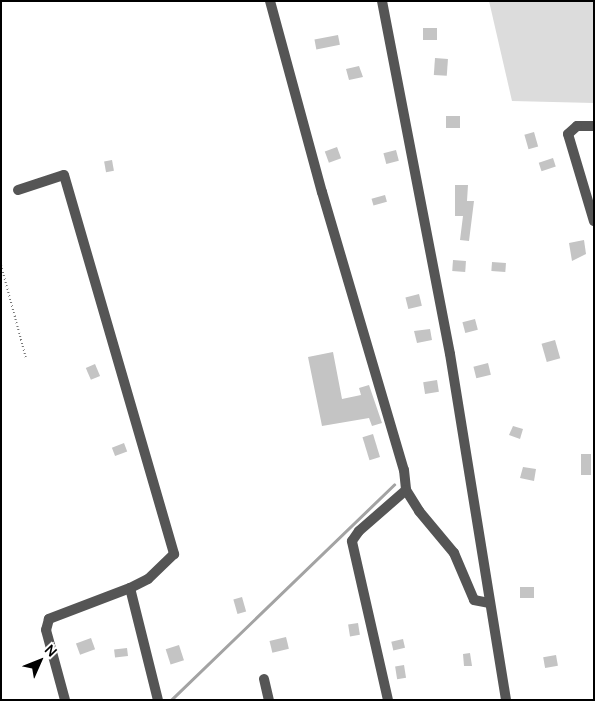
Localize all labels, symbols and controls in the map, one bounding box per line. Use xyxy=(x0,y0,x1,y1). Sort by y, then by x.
north arrow xyxy=(15,636,65,686)
text: N xyxy=(41,640,61,660)

